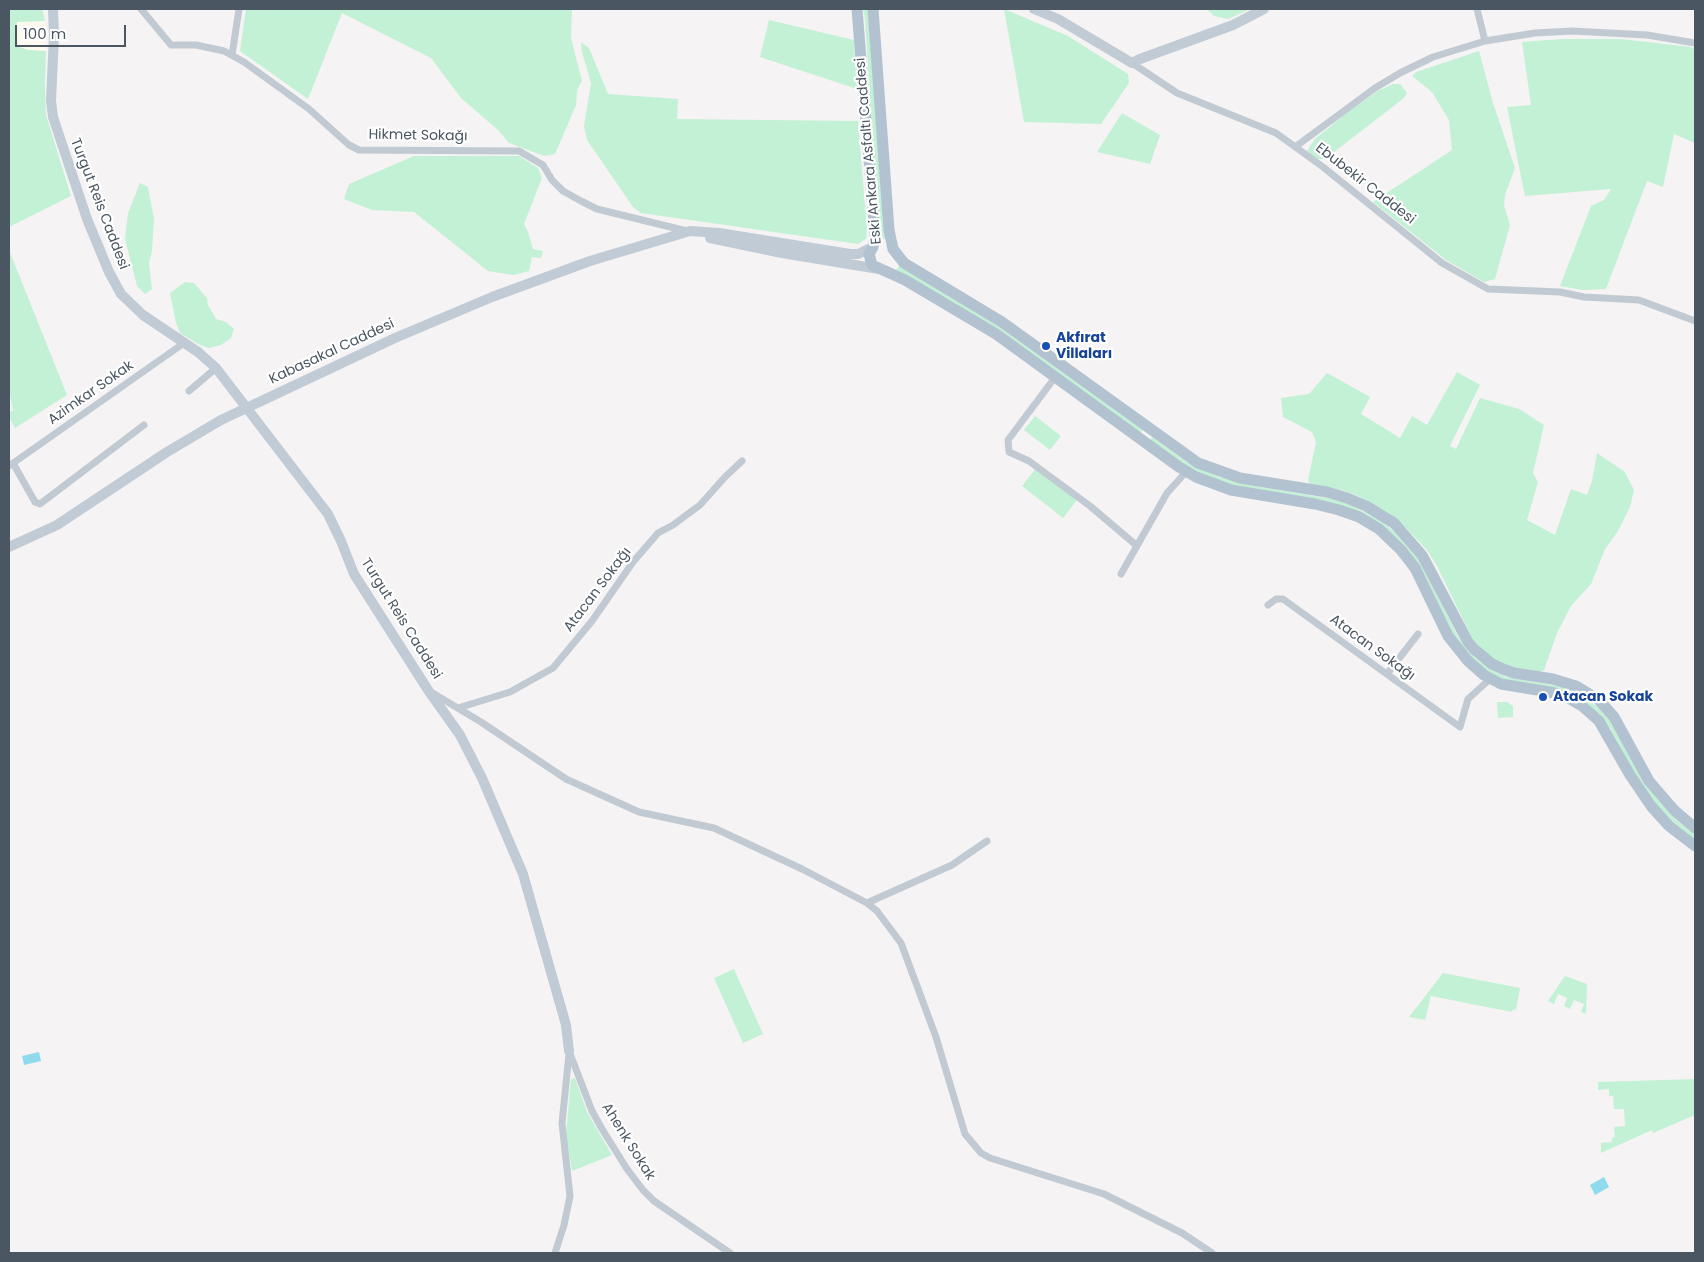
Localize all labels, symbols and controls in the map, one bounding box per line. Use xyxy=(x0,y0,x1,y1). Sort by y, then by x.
scale bar xyxy=(18,15,129,47)
text: 100 m xyxy=(23,23,66,44)
street label: Eski Ankara Asfaltı Caddesi xyxy=(852,57,886,245)
street label: Hikmet Sokağı xyxy=(368,127,468,145)
street label: Turgut Reis Caddesi xyxy=(66,136,132,272)
street label: Ebubekir Caddesi xyxy=(1312,140,1418,228)
street label: Kabasakal Caddesi xyxy=(267,316,397,388)
place label: Akfırat Villaları xyxy=(1056,330,1112,362)
marker: Akfırat Villaları xyxy=(1040,340,1052,352)
street label: Azimkar Sokak xyxy=(45,357,137,429)
street label: Atacan Sokağı xyxy=(561,544,635,636)
street label: Turgut Reis Caddesi xyxy=(357,555,445,683)
street label: Atacan Sokağı xyxy=(1326,611,1418,685)
place label: Atacan Sokak xyxy=(1553,689,1653,705)
marker: Atacan Sokak xyxy=(1537,691,1549,703)
street label: Ahenk Sokak xyxy=(598,1100,658,1184)

